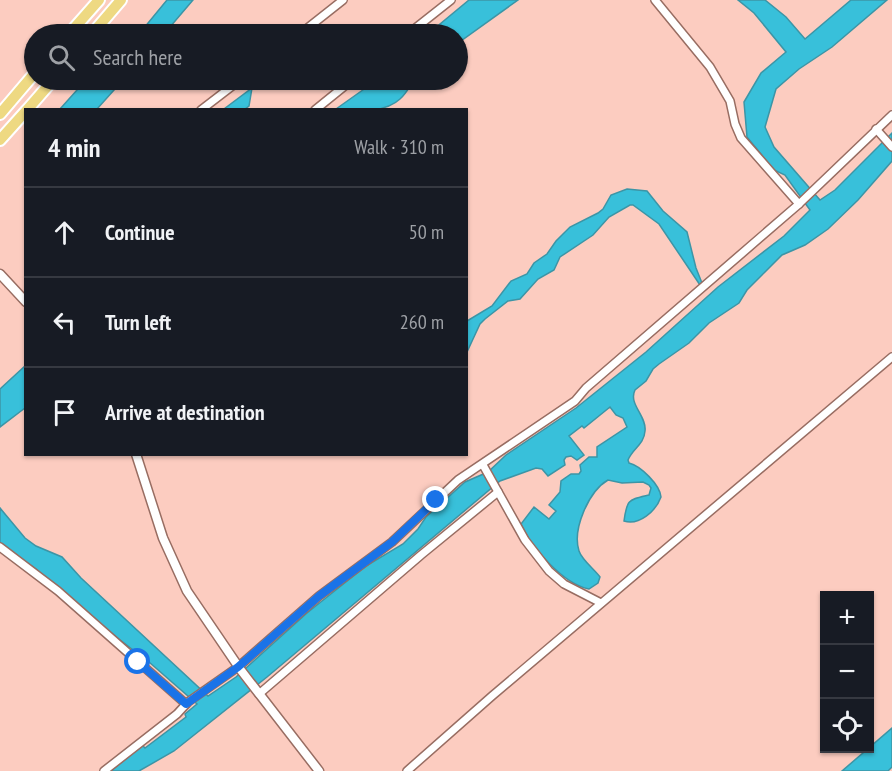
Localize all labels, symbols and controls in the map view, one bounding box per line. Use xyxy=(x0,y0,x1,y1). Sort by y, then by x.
search box xyxy=(24,24,468,90)
icon: search xyxy=(45,41,78,74)
text: Search here xyxy=(93,43,182,71)
text: 4 min xyxy=(48,131,101,164)
text: Walk · 310 m xyxy=(354,134,444,160)
icon: ahead xyxy=(48,216,81,249)
text: Continue xyxy=(105,218,175,246)
text: 50 m xyxy=(409,219,444,245)
icon: left xyxy=(48,306,81,339)
text: Turn left xyxy=(105,308,171,336)
text: 260 m xyxy=(400,309,444,335)
icon: arrive xyxy=(48,396,81,429)
text: Arrive at destination xyxy=(105,398,265,426)
route end xyxy=(422,486,448,512)
map controls xyxy=(820,591,874,753)
button: + xyxy=(820,591,874,645)
button: − xyxy=(820,645,874,699)
route start xyxy=(124,648,150,674)
button: locate xyxy=(820,699,874,753)

